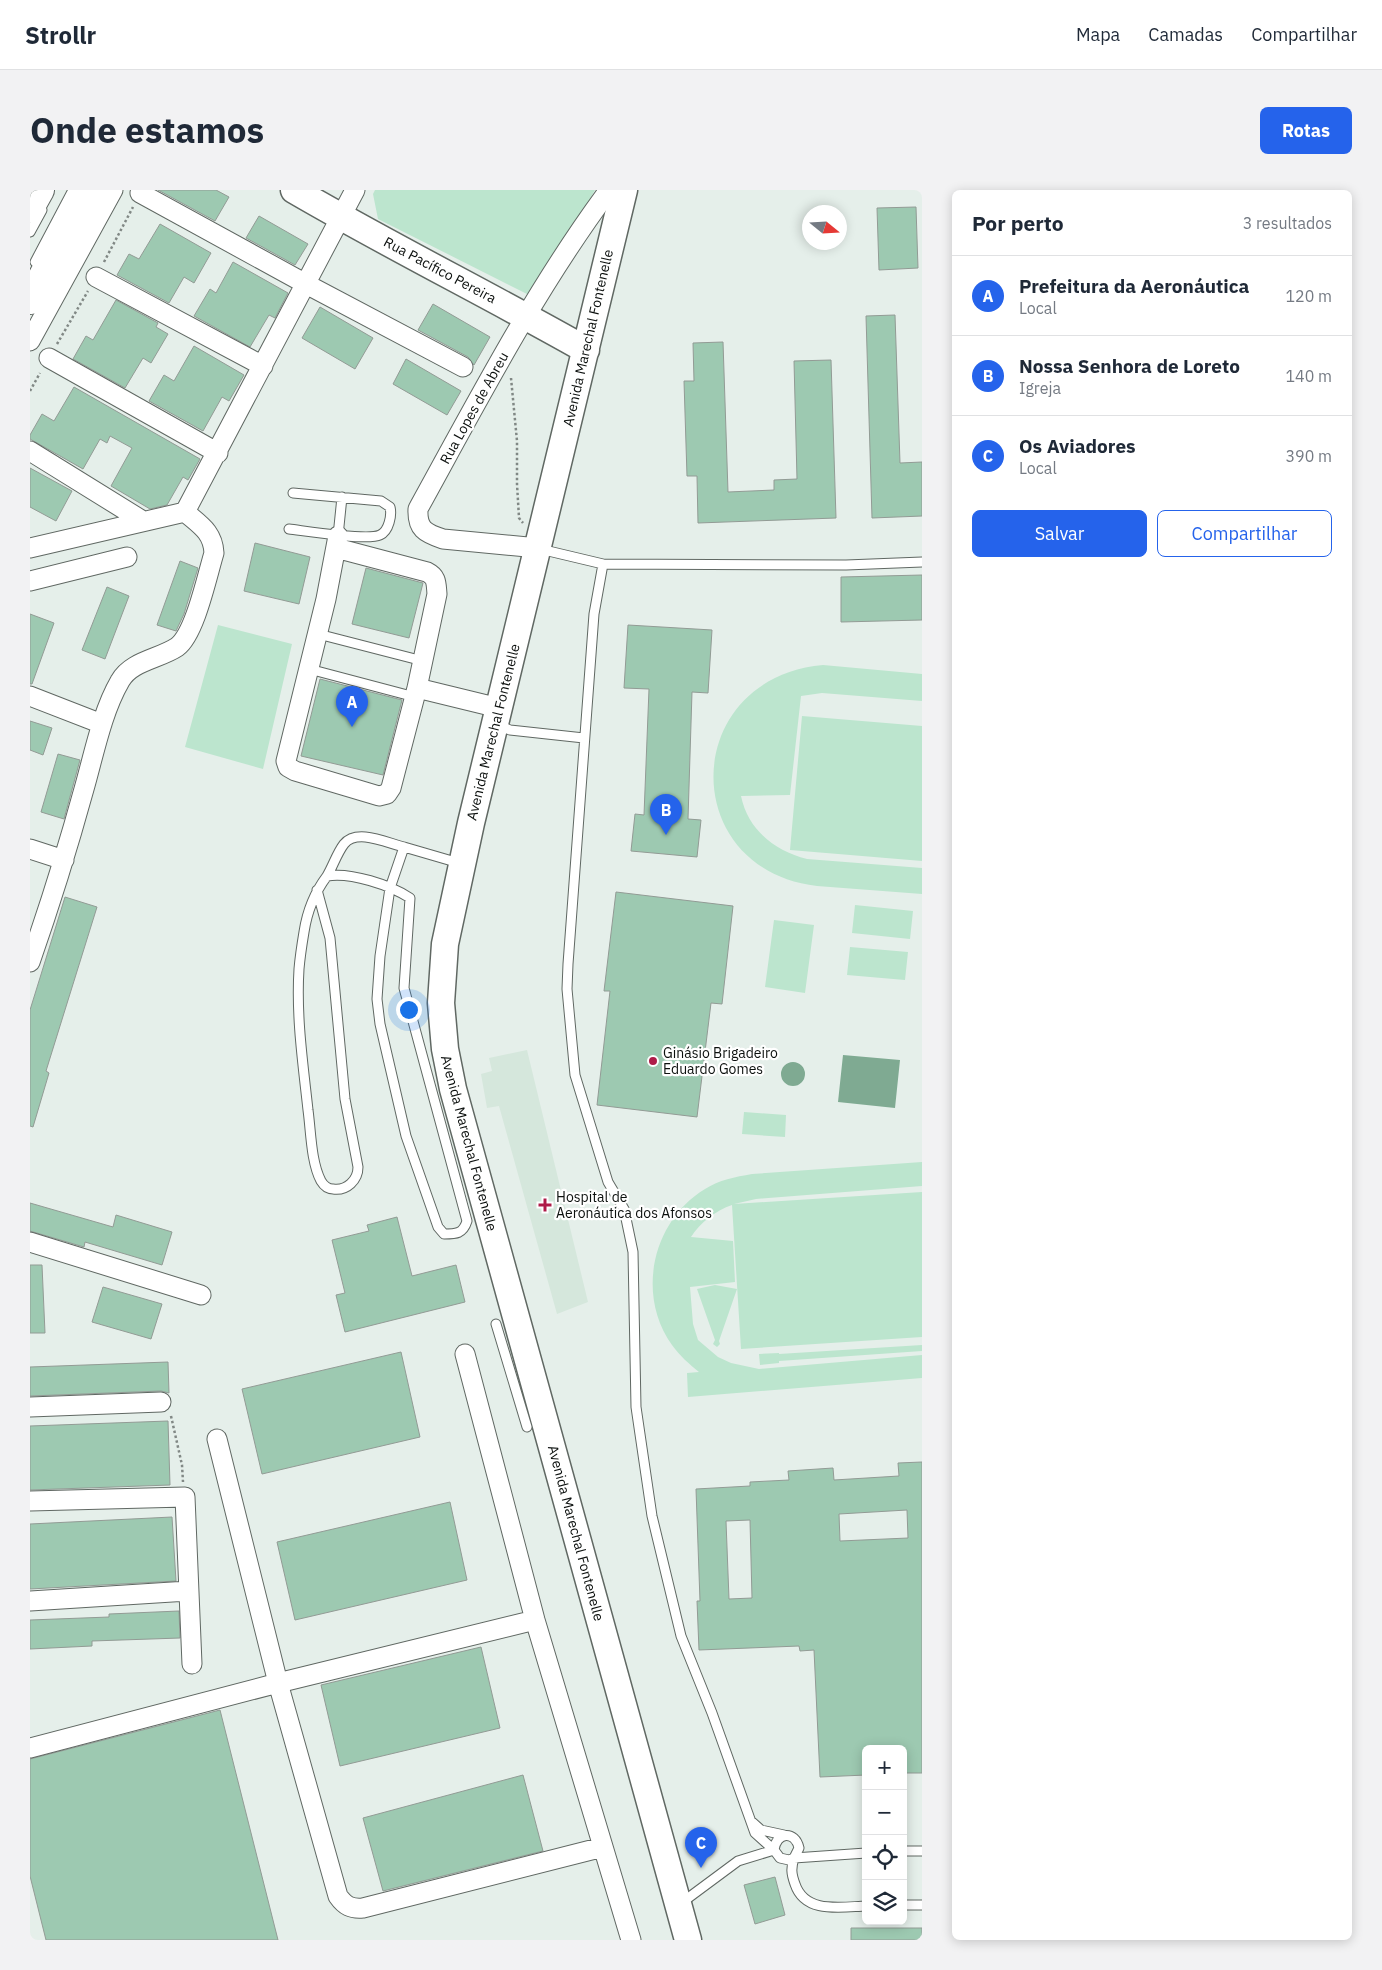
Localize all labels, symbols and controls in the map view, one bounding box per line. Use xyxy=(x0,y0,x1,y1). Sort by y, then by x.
text: Strollr xyxy=(25,19,96,51)
text: Mapa xyxy=(1076,23,1120,46)
text: Camadas xyxy=(1148,23,1223,46)
text: Compartilhar xyxy=(1251,23,1357,46)
text: Onde estamos xyxy=(30,107,264,153)
button: Rotas xyxy=(1260,107,1352,154)
north arrow xyxy=(802,205,847,250)
text: Por perto xyxy=(972,209,1064,237)
text: 3 resultados xyxy=(1243,213,1332,233)
street label: Rua Pacífico Pereira xyxy=(381,233,500,307)
street label: Avenida Marechal Fontenelle xyxy=(559,247,617,428)
text: Prefeitura da Aeronáutica xyxy=(1019,274,1249,298)
text: A xyxy=(983,286,993,306)
text: 120 m xyxy=(1285,286,1332,306)
text: Local xyxy=(1019,298,1057,318)
street label: Rua Lopes de Abreu xyxy=(436,349,512,467)
text: Nossa Senhora de Loreto xyxy=(1019,354,1240,378)
text: B xyxy=(983,366,993,386)
text: 140 m xyxy=(1285,366,1332,386)
text: Igreja xyxy=(1019,378,1061,398)
text: Os Aviadores xyxy=(1019,434,1136,458)
text: C xyxy=(983,446,993,466)
text: 390 m xyxy=(1285,446,1332,466)
text: Local xyxy=(1019,458,1057,478)
button: Salvar xyxy=(972,510,1147,557)
button: Compartilhar xyxy=(1157,510,1332,557)
street label: Avenida Marechal Fontenelle xyxy=(462,642,524,822)
pin: A xyxy=(336,686,368,727)
pin: B xyxy=(650,794,682,835)
your location xyxy=(396,997,422,1023)
place label: Ginásio Brigadeiro Eduardo Gomes xyxy=(663,1044,778,1078)
street label: Avenida Marechal Fontenelle xyxy=(437,1053,501,1233)
marker: Ginásio Brigadeiro Eduardo Gomes xyxy=(647,1055,659,1067)
place label: Hospital de Aeronáutica dos Afonsos xyxy=(556,1188,712,1222)
marker: Hospital de Aeronáutica dos Afonsos xyxy=(538,1198,552,1212)
street label: Avenida Marechal Fontenelle xyxy=(544,1443,608,1623)
map controls xyxy=(862,1745,907,1925)
button: + xyxy=(862,1745,907,1790)
button: − xyxy=(862,1790,907,1835)
pin: C xyxy=(685,1827,717,1868)
button: locate xyxy=(862,1835,907,1880)
button: layers xyxy=(862,1880,907,1925)

